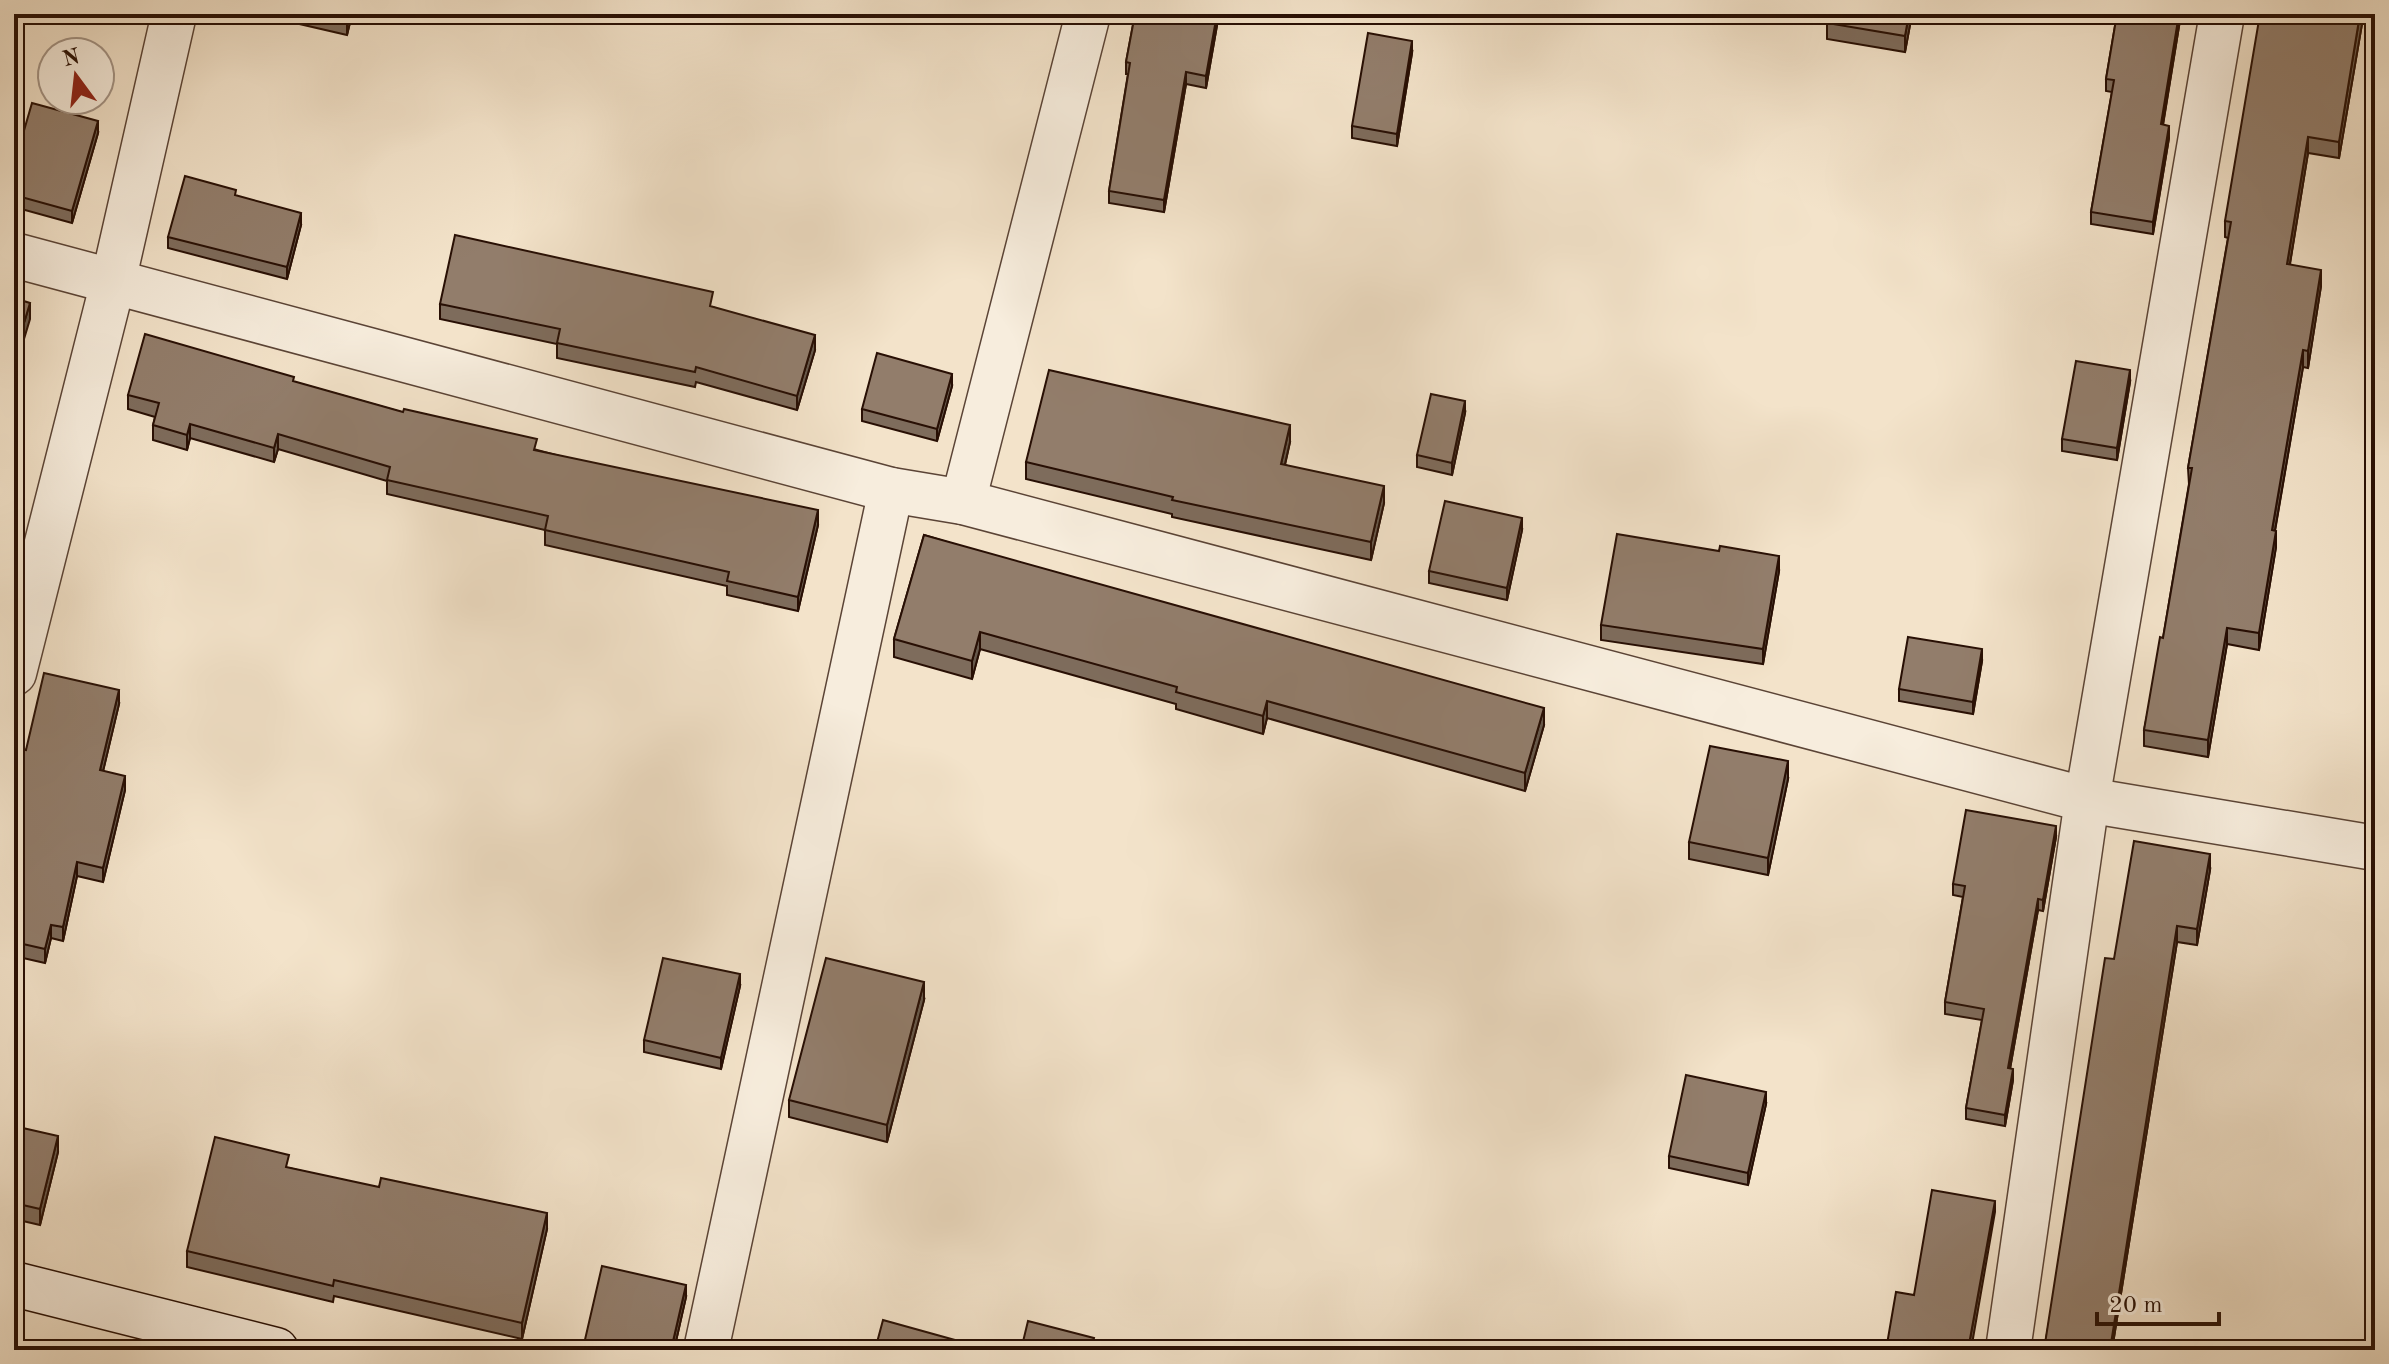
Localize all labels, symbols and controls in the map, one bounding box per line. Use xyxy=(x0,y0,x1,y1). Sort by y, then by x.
north arrow xyxy=(36,36,116,116)
text: N xyxy=(60,46,82,71)
scale bar xyxy=(2097,1276,2219,1326)
text: 20 m xyxy=(2109,1294,2163,1318)

